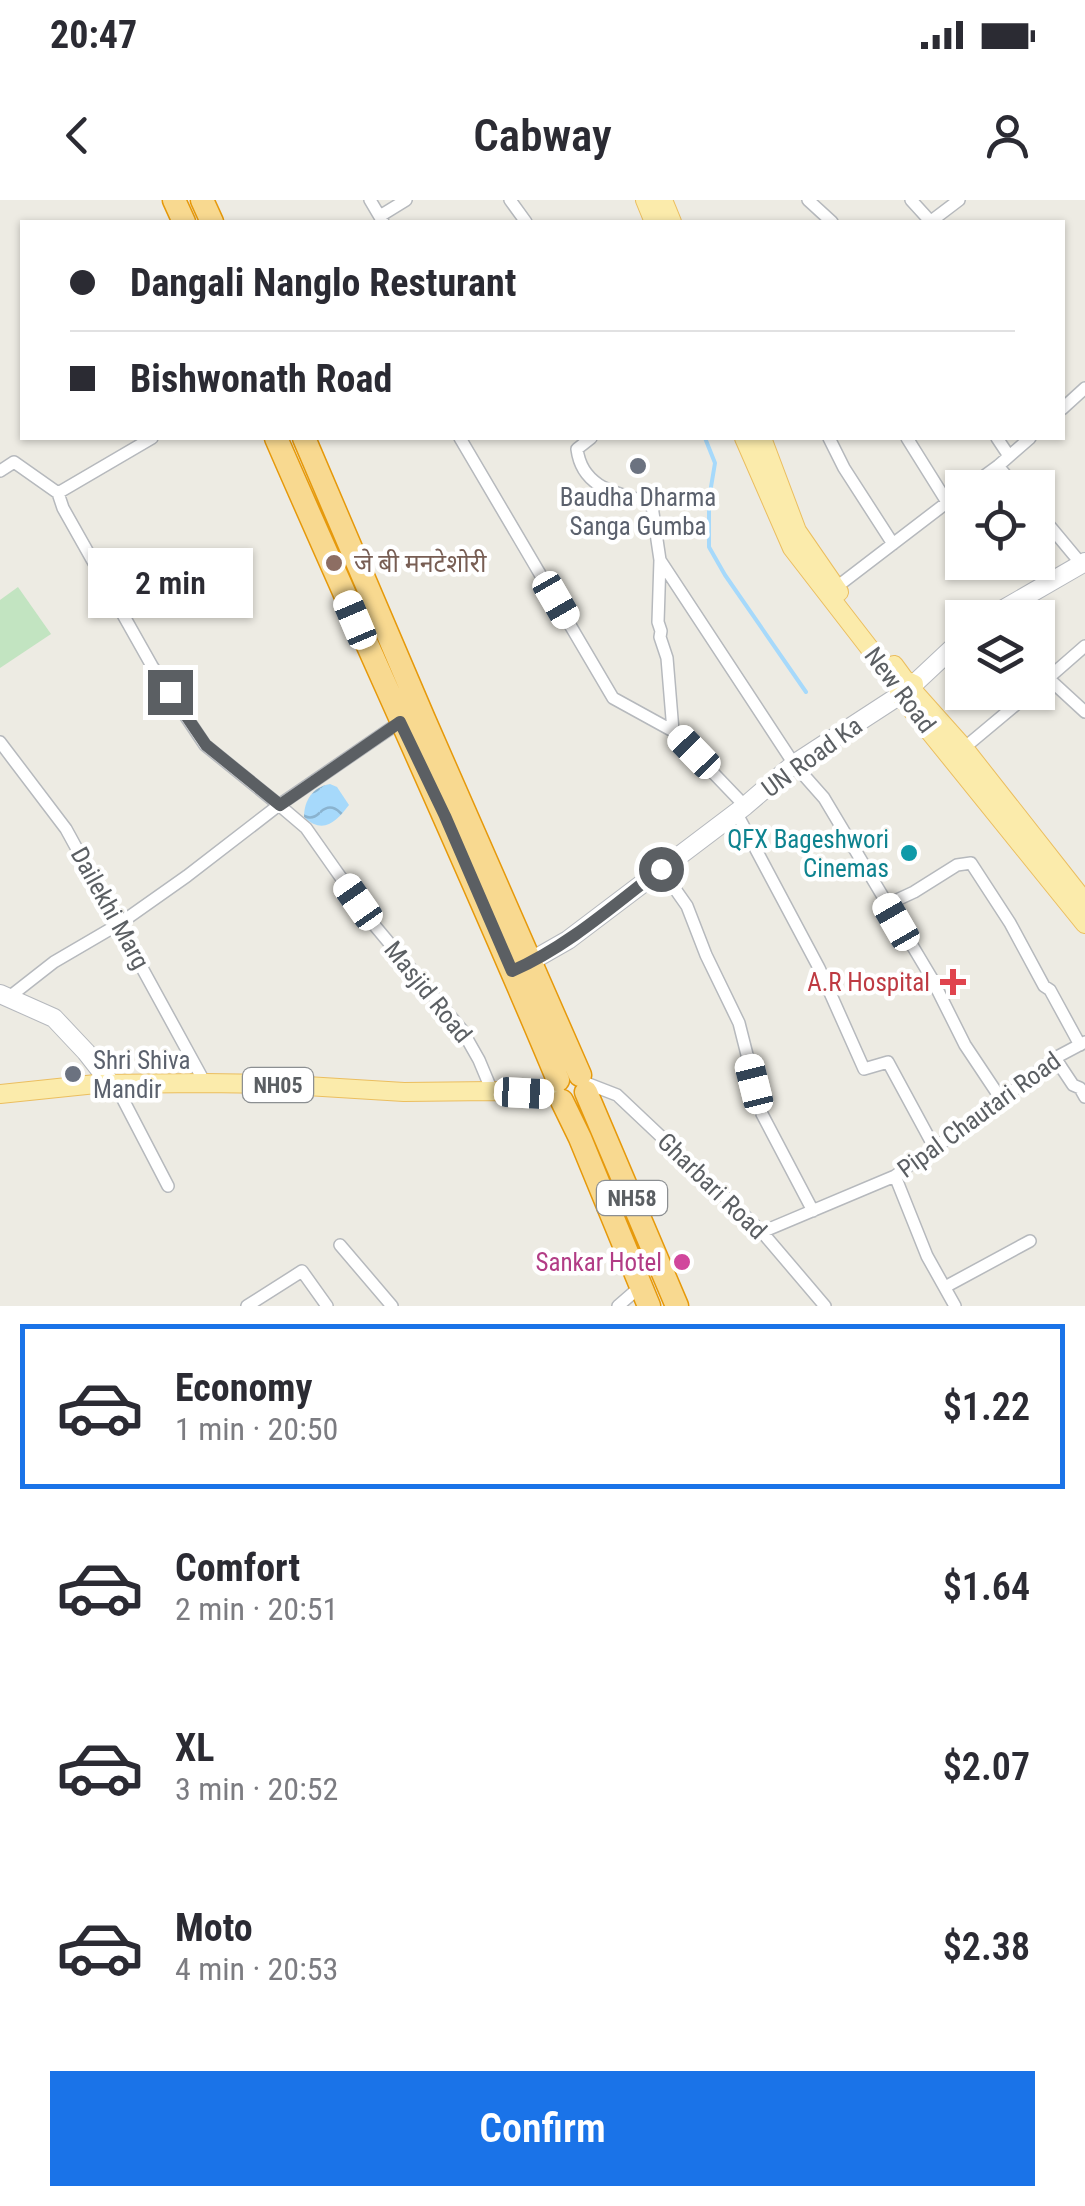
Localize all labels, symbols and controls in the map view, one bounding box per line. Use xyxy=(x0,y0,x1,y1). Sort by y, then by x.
text: 20:47 xyxy=(50,13,137,57)
icon: back xyxy=(50,108,105,163)
icon: person xyxy=(980,108,1035,163)
text: Cabway xyxy=(473,109,612,162)
text: Dangali Nanglo Resturant xyxy=(130,261,516,305)
text: Bishwonath Road xyxy=(130,357,392,401)
marker: Baudha Dharma Sanga Gumba xyxy=(627,455,649,477)
map controls xyxy=(945,470,1055,710)
button: locate xyxy=(945,470,1055,580)
place label: Baudha Dharma Sanga Gumba xyxy=(560,483,716,541)
callout: 2 min xyxy=(88,547,252,617)
place label: जे बी मनटेशोरी xyxy=(354,548,487,578)
marker: जे बी मनटेशोरी xyxy=(323,552,345,574)
text: 2 min xyxy=(135,564,206,602)
car xyxy=(528,567,584,633)
car xyxy=(329,587,381,653)
button: layers xyxy=(945,600,1055,710)
street label: New Road xyxy=(859,642,941,738)
route end xyxy=(148,670,193,715)
street label: UN Road Ka xyxy=(756,711,868,803)
car xyxy=(662,720,726,784)
place label: QFX Bageshwori Cinemas xyxy=(727,825,889,883)
street label: Dailekhi Marg xyxy=(65,842,155,974)
marker: QFX Bageshwori Cinemas xyxy=(898,842,920,864)
route start xyxy=(639,847,684,892)
car xyxy=(329,869,387,935)
car xyxy=(868,889,924,955)
street label: Masjid Road xyxy=(378,935,478,1049)
place label: A.R Hospital xyxy=(807,968,930,997)
marker: A.R Hospital xyxy=(940,969,966,995)
place label: Shri Shiva Mandir xyxy=(93,1046,190,1104)
street label: Pipal Chautari Road xyxy=(892,1046,1066,1184)
car xyxy=(732,1051,776,1117)
marker: Shri Shiva Mandir xyxy=(62,1063,84,1085)
road number: NH05 xyxy=(243,1068,313,1102)
car xyxy=(493,1076,555,1110)
street label: Gharbari Road xyxy=(652,1127,772,1245)
road number: NH58 xyxy=(597,1181,667,1215)
place label: Sankar Hotel xyxy=(535,1248,662,1277)
marker: Sankar Hotel xyxy=(671,1251,693,1273)
icon: car xyxy=(55,1362,145,1452)
text: Economy xyxy=(175,1366,312,1410)
text: $1.22 xyxy=(943,1385,1030,1429)
text: 1 min · 20:50 xyxy=(175,1410,338,1448)
icon: car xyxy=(55,1542,145,1632)
text: Comfort xyxy=(175,1546,300,1590)
text: $1.64 xyxy=(943,1565,1030,1609)
text: 2 min · 20:51 xyxy=(175,1590,338,1628)
icon: car xyxy=(55,1722,145,1812)
text: XL xyxy=(175,1726,214,1770)
text: $2.07 xyxy=(943,1745,1030,1789)
text: 3 min · 20:52 xyxy=(175,1770,338,1808)
icon: car xyxy=(55,1902,145,1992)
text: Moto xyxy=(175,1906,253,1950)
text: $2.38 xyxy=(943,1925,1030,1969)
text: 4 min · 20:53 xyxy=(175,1950,338,1988)
button: Confirm xyxy=(50,2071,1035,2186)

